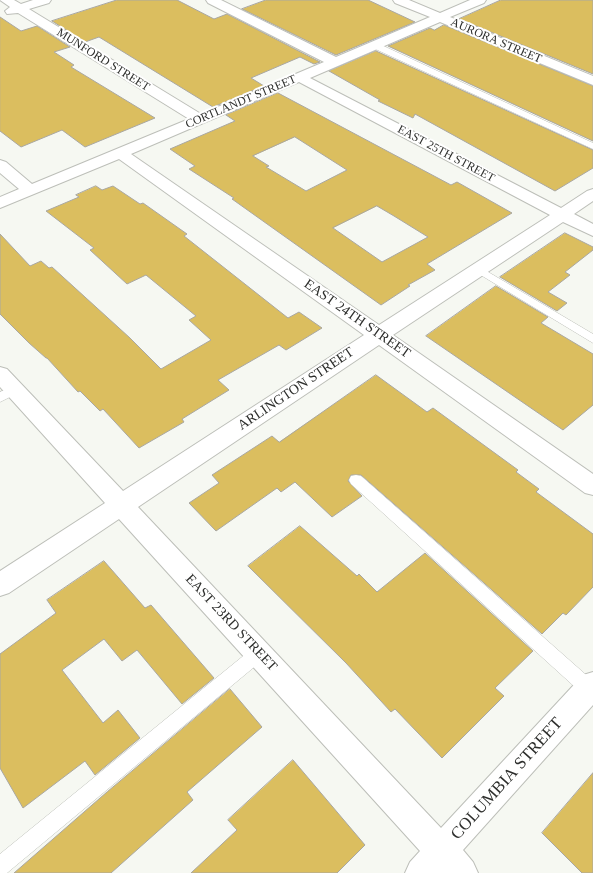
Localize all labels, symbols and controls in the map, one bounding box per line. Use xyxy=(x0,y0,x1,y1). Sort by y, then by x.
street label: AURORA STREET xyxy=(448,15,544,67)
street label: MUNFORD STREET xyxy=(54,26,152,94)
street label: CORTLANDT STREET xyxy=(183,72,299,132)
street label: EAST 25TH STREET xyxy=(395,122,497,186)
street label: EAST 24TH STREET xyxy=(301,276,413,362)
street label: ARLINGTON STREET xyxy=(235,344,357,434)
street label: EAST 23RD STREET xyxy=(182,571,280,675)
street label: COLUMBIA STREET xyxy=(447,714,567,844)

